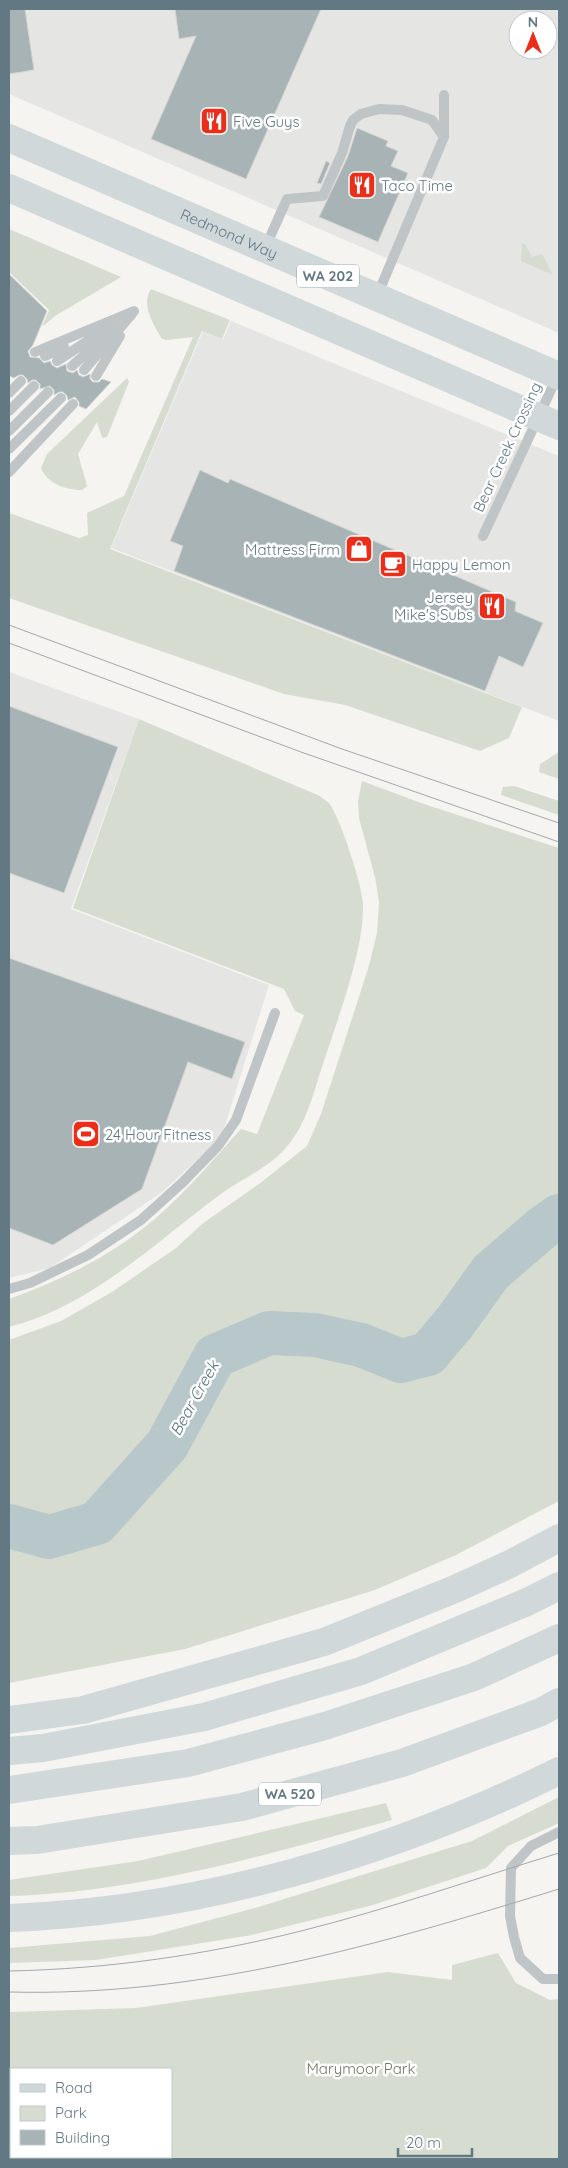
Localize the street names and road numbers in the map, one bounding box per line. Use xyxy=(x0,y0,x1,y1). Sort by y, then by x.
street label: Redmond Way xyxy=(178,204,281,263)
road number: WA 202 xyxy=(297,264,359,288)
street label: Bear Creek Crossing xyxy=(469,379,545,515)
road number: WA 520 xyxy=(259,1782,321,1806)

